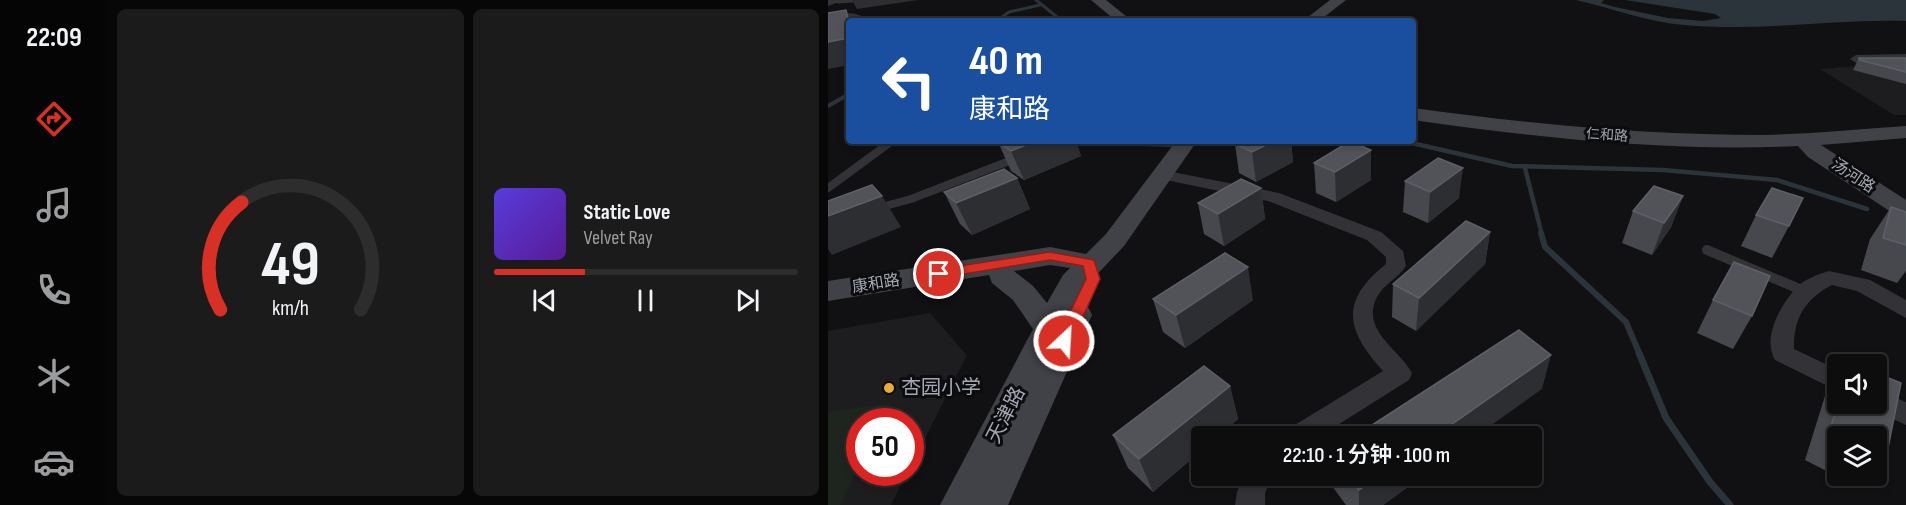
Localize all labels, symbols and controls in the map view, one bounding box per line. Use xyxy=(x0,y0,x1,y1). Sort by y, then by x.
text: 22:09 xyxy=(26,22,82,54)
text: 40 m xyxy=(969,36,1043,87)
icon: left xyxy=(870,42,948,120)
text: 康和路 xyxy=(969,94,1050,126)
icon: directions xyxy=(33,98,75,140)
street label: 仁和路 xyxy=(1585,125,1629,145)
street label: 汤河路 xyxy=(1828,155,1878,197)
icon: music xyxy=(33,184,75,226)
text: Static Love xyxy=(584,199,670,226)
text: Velvet Ray xyxy=(584,226,653,250)
text: 49 xyxy=(261,228,320,303)
pin xyxy=(913,248,964,299)
icon: arrive xyxy=(922,257,955,290)
icon: phone xyxy=(33,269,75,311)
street label: 康和路 xyxy=(851,271,901,297)
icon: previous xyxy=(528,284,561,317)
icon: pause xyxy=(629,284,662,317)
icon: next xyxy=(731,284,764,317)
text: km/h xyxy=(272,296,309,321)
position arrow xyxy=(1032,309,1096,373)
map controls xyxy=(1827,354,1887,486)
button: sound xyxy=(1827,354,1887,414)
icon: climate xyxy=(33,355,75,397)
place label: 杏园小学 xyxy=(901,376,981,400)
marker: 杏园小学 xyxy=(882,381,896,395)
street label: 天津路 xyxy=(982,383,1030,447)
speed limit sign: 50 xyxy=(846,408,924,486)
button: layers xyxy=(1827,426,1887,486)
icon: car xyxy=(33,441,75,483)
text: 22:10 · 1 分钟 · 100 m xyxy=(1283,442,1450,469)

